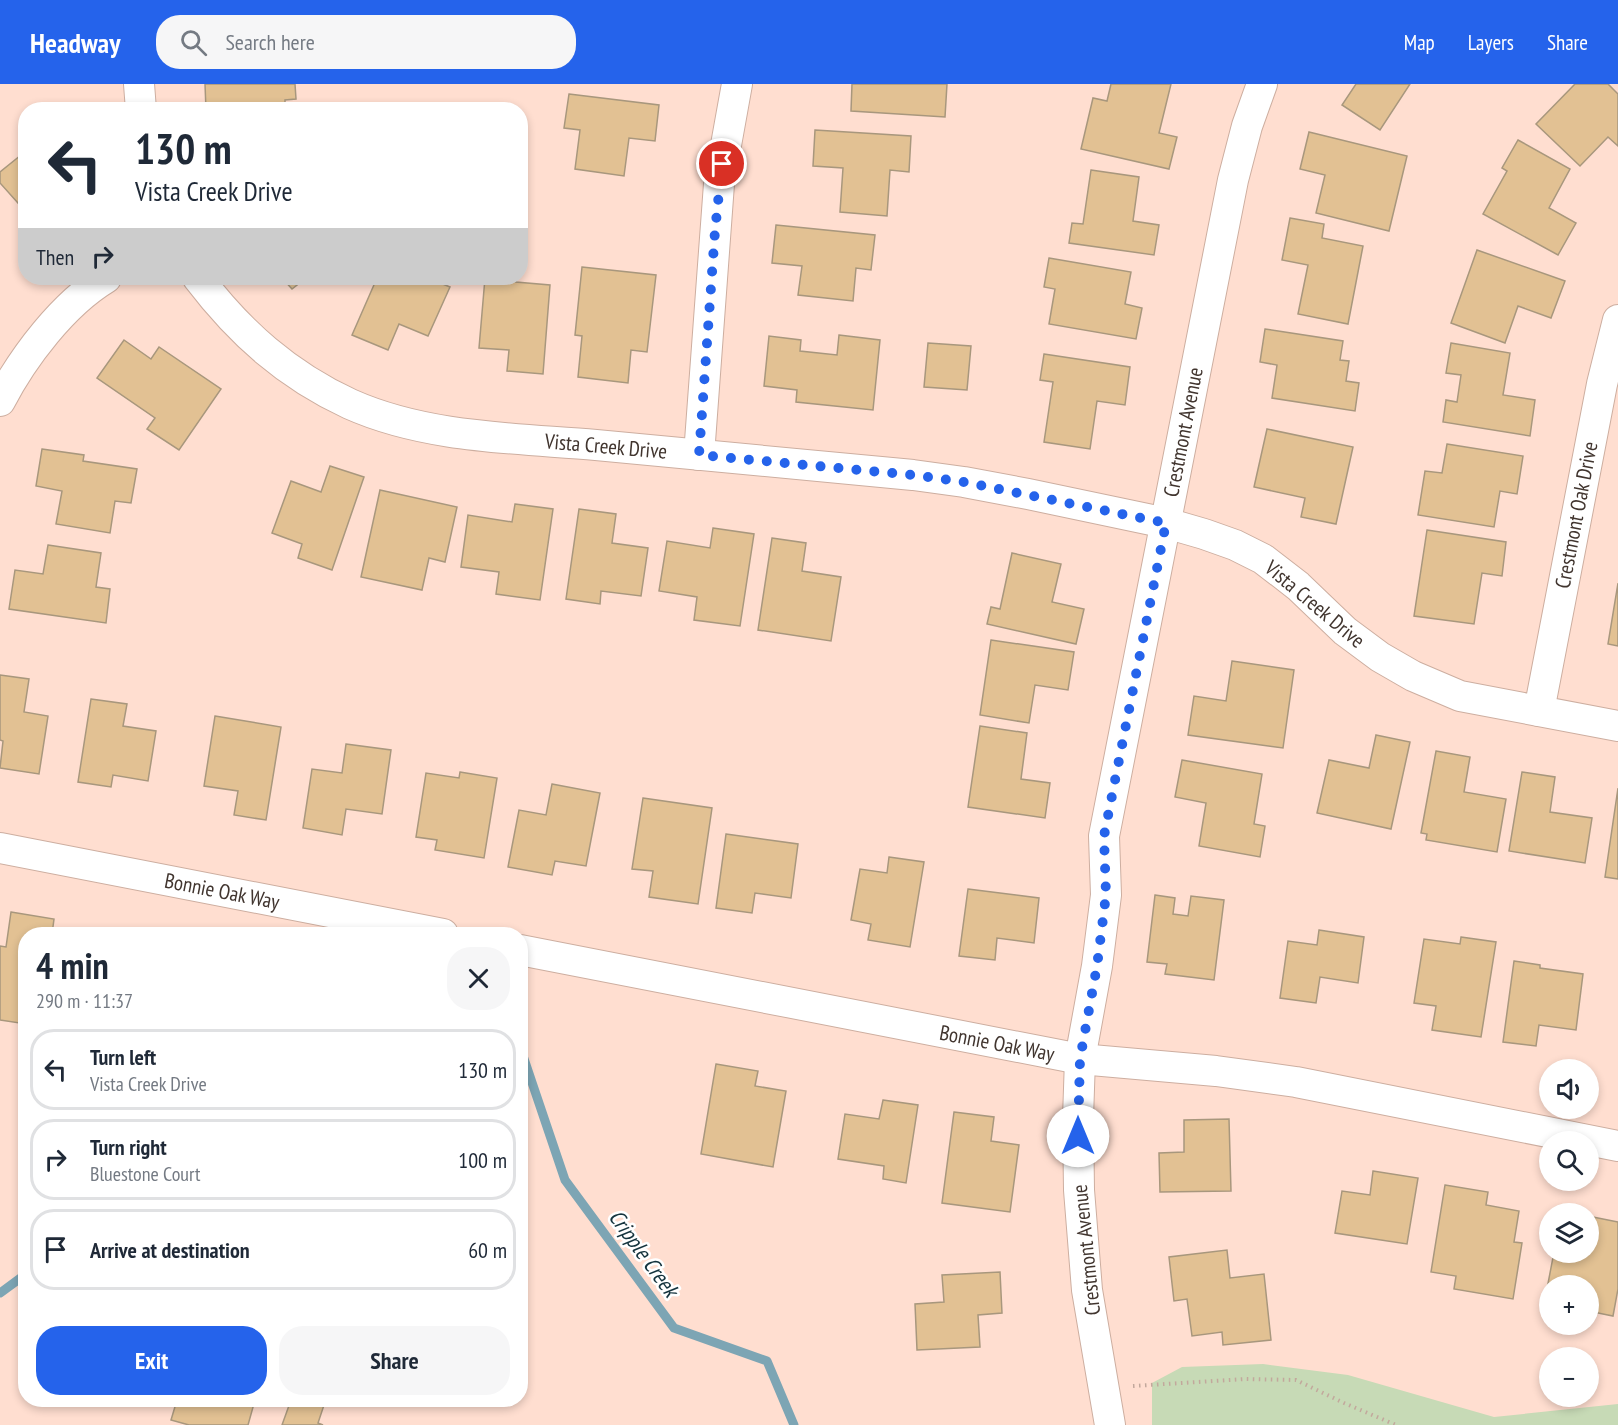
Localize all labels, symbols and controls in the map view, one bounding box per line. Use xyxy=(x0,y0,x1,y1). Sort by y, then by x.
search box xyxy=(156,15,576,69)
text: Headway xyxy=(30,24,120,61)
icon: search xyxy=(177,26,210,59)
text: Search here xyxy=(225,28,315,56)
text: Map xyxy=(1404,29,1435,56)
text: Layers xyxy=(1468,29,1514,56)
text: Share xyxy=(1547,29,1588,56)
text: 130 m xyxy=(135,121,232,176)
icon: left xyxy=(36,126,114,204)
pin xyxy=(696,138,747,189)
icon: arrive xyxy=(705,147,738,180)
text: Vista Creek Drive xyxy=(135,174,293,208)
icon: right xyxy=(86,240,119,273)
text: Then xyxy=(36,243,74,271)
street label: Crestmont Avenue xyxy=(1157,365,1209,499)
street label: Vista Creek Drive xyxy=(543,427,668,465)
street label: Crestmont Oak Drive xyxy=(1549,439,1603,591)
street label: Vista Creek Drive xyxy=(1259,554,1371,654)
street label: Bonnie Oak Way xyxy=(162,867,282,915)
text: 4 min xyxy=(36,942,109,989)
button: close xyxy=(447,947,510,1010)
text: 290 m · 11:37 xyxy=(36,988,133,1014)
street label: Bonnie Oak Way xyxy=(937,1019,1057,1067)
text: Turn left xyxy=(90,1043,156,1071)
icon: left xyxy=(39,1053,72,1086)
text: 130 m xyxy=(458,1056,507,1084)
map controls xyxy=(1539,1059,1599,1407)
button: sound xyxy=(1539,1059,1599,1119)
text: Vista Creek Drive xyxy=(90,1071,207,1097)
position arrow xyxy=(1046,1104,1110,1168)
button: search xyxy=(1539,1131,1599,1191)
text: Turn right xyxy=(90,1133,167,1161)
icon: right xyxy=(39,1143,72,1176)
text: 100 m xyxy=(458,1146,507,1174)
text: Bluestone Court xyxy=(90,1161,200,1187)
street label: Crestmont Avenue xyxy=(1066,1183,1106,1317)
button: layers xyxy=(1539,1203,1599,1263)
water label: Cripple Creek xyxy=(603,1204,686,1304)
icon: arrive xyxy=(39,1233,72,1266)
text: Arrive at destination xyxy=(90,1236,250,1264)
text: 60 m xyxy=(468,1236,507,1264)
button: + xyxy=(1539,1275,1599,1335)
button: Exit xyxy=(36,1326,267,1395)
button: Share xyxy=(279,1326,510,1395)
button: − xyxy=(1539,1347,1599,1407)

